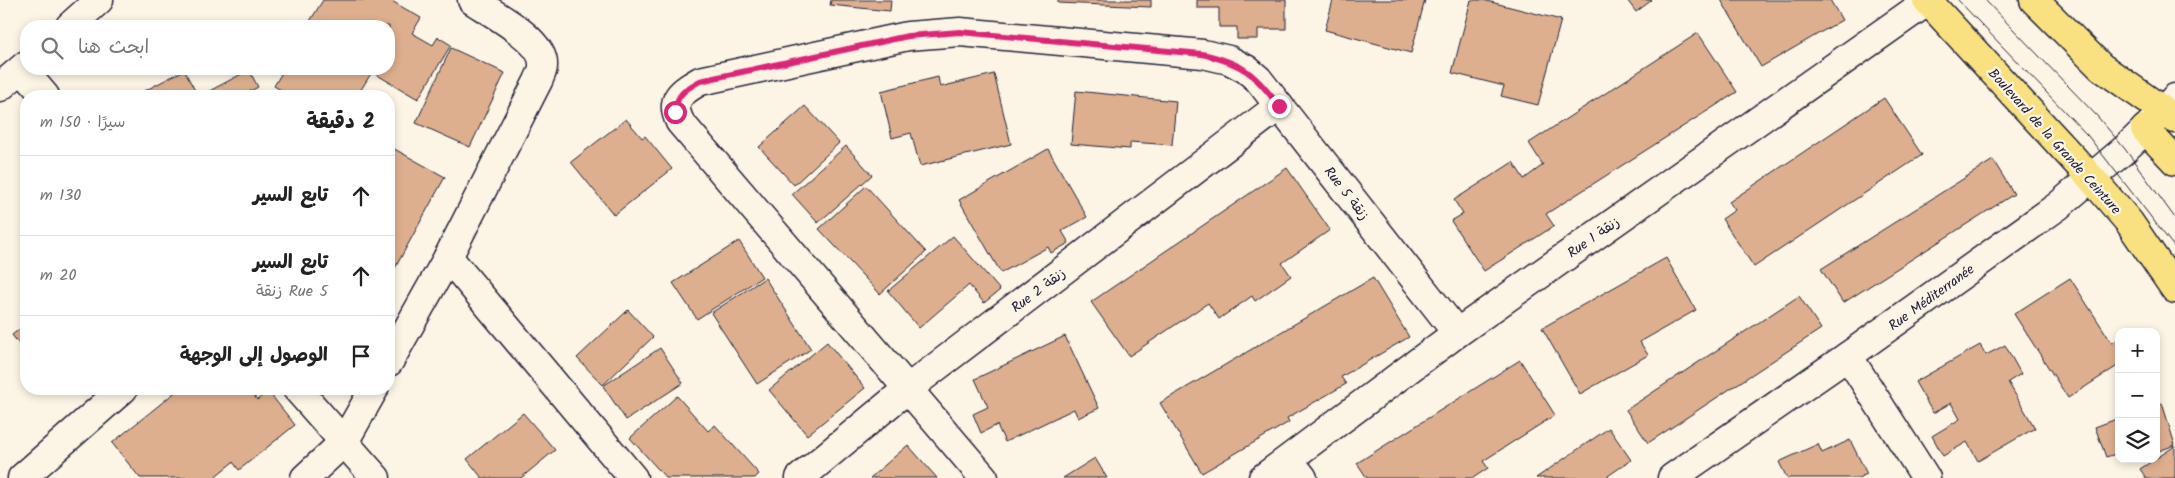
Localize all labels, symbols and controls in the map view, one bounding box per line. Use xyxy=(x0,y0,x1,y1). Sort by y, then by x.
search box xyxy=(20,20,395,75)
text: ابحث هنا xyxy=(78,33,149,63)
icon: search xyxy=(38,34,66,62)
street label: Boulevard de la Grande Ceinture xyxy=(1982,63,2127,220)
route end xyxy=(1268,95,1291,118)
route start xyxy=(664,101,687,124)
text: 2 دقيقة xyxy=(306,106,375,139)
text: سيرًا · 150 m xyxy=(40,110,125,135)
street label: Rue 5 زنقة xyxy=(1318,162,1374,225)
text: تابع السير xyxy=(253,181,328,211)
icon: ahead xyxy=(347,182,375,210)
text: 130 m xyxy=(40,183,81,208)
street label: Rue 1 زنقة xyxy=(1563,212,1624,264)
text: تابع السير xyxy=(253,248,328,278)
street label: Rue Méditerranée xyxy=(1884,259,1980,337)
icon: ahead xyxy=(347,262,375,290)
text: 20 m xyxy=(40,263,76,288)
street label: Rue 2 زنقة xyxy=(1007,263,1071,319)
text: Rue 5 زنقة xyxy=(256,279,328,304)
map controls xyxy=(2115,328,2160,463)
button: + xyxy=(2115,328,2160,373)
text: الوصول إلى الوجهة xyxy=(180,341,328,371)
icon: arrive xyxy=(347,342,375,370)
button: − xyxy=(2115,373,2160,418)
button: layers xyxy=(2115,418,2160,463)

